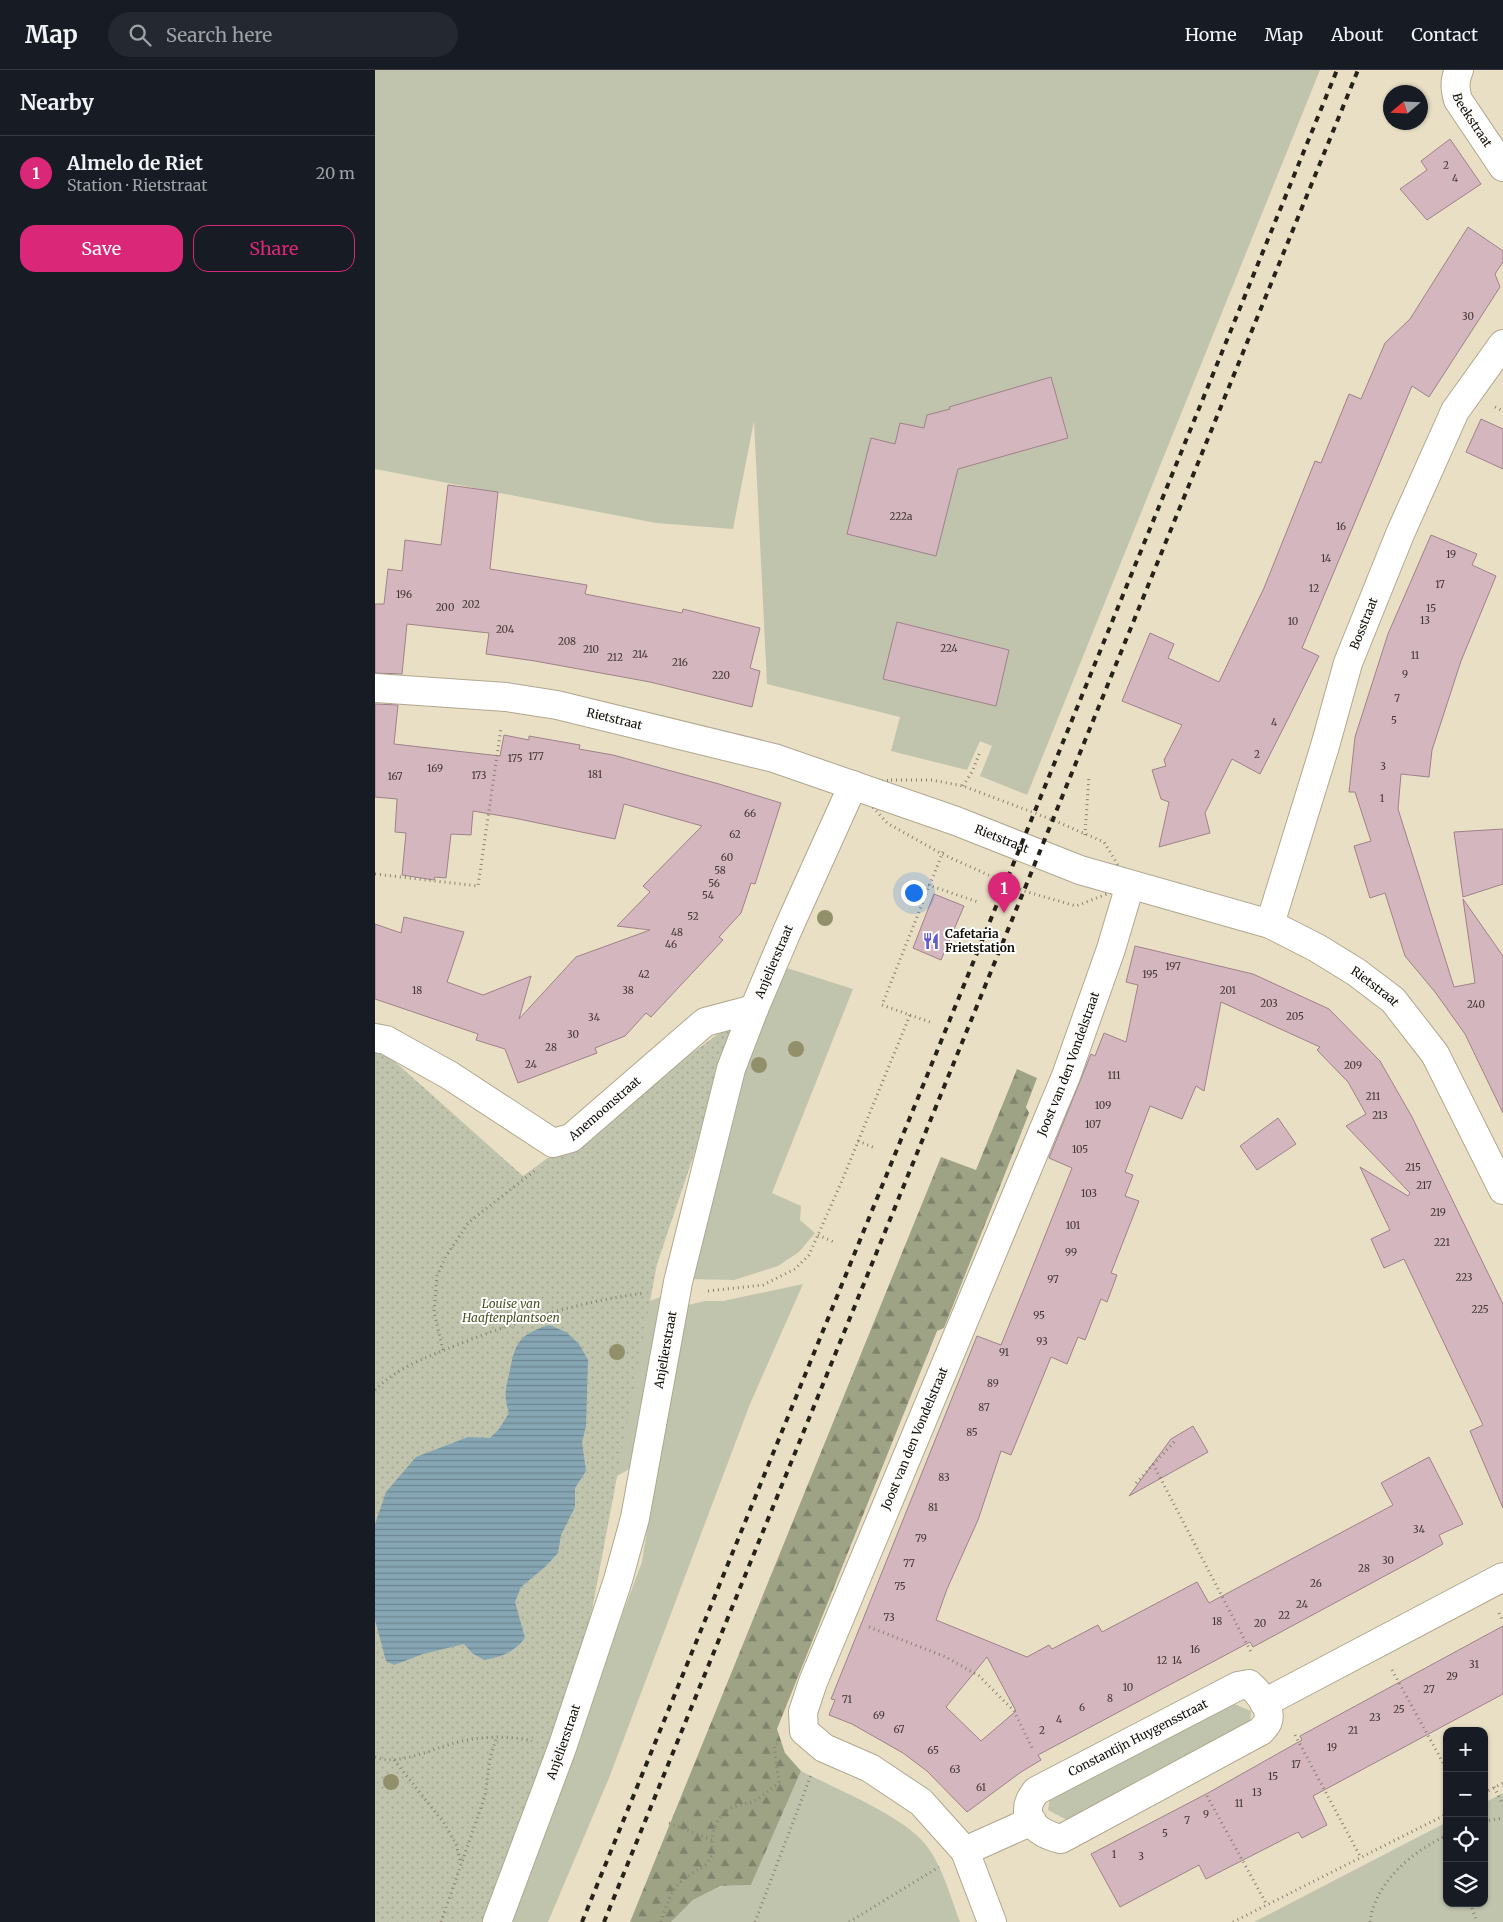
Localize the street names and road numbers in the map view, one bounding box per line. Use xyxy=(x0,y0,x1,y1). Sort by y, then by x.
street label: Beekstraat xyxy=(1449,91,1496,150)
street label: Bosstraat xyxy=(1346,595,1381,652)
street label: Rietstraat xyxy=(585,705,644,733)
street label: Rietstraat xyxy=(973,821,1031,856)
street label: Anjelierstraat xyxy=(751,922,796,1002)
street label: Rietstraat xyxy=(1348,963,1403,1009)
street label: Joost van den Vondelstraat xyxy=(1033,989,1102,1139)
street label: Anemoonstraat xyxy=(565,1073,644,1144)
street label: Anjelierstraat xyxy=(651,1309,680,1391)
street label: Joost van den Vondelstraat xyxy=(877,1364,951,1513)
street label: Constantijn Huygensstraat xyxy=(1066,1696,1210,1779)
street label: Anjelierstraat xyxy=(543,1702,583,1782)

